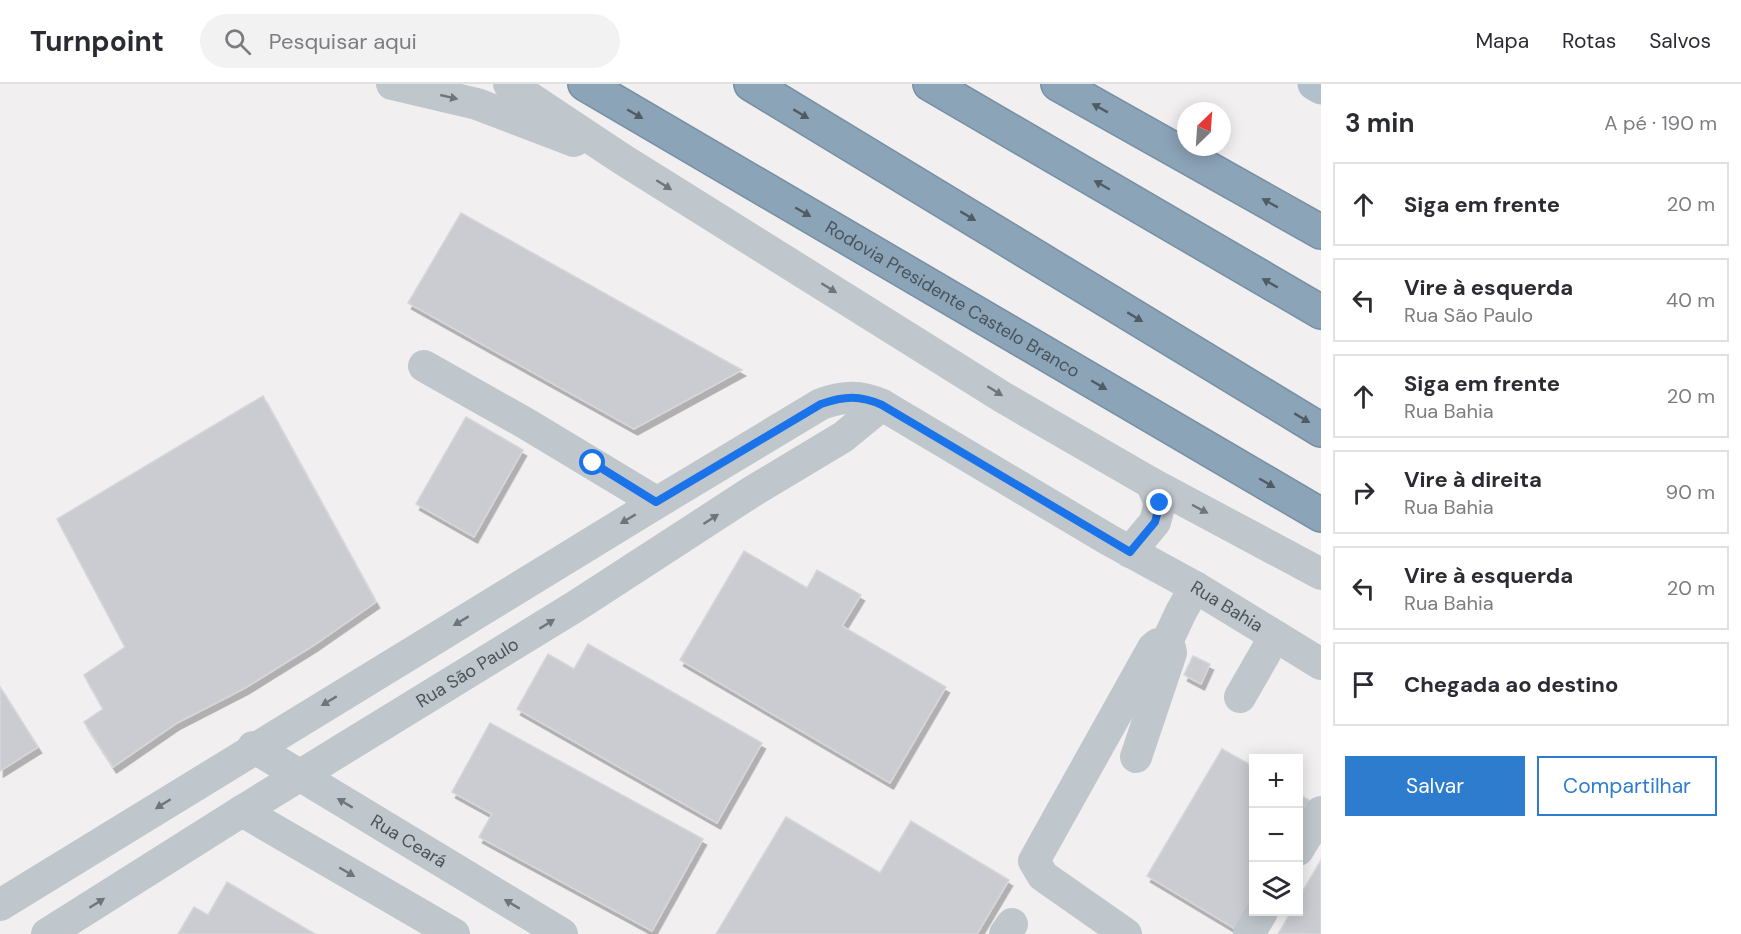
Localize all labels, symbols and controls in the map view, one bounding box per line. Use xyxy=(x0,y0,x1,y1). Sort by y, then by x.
search box xyxy=(200,14,620,68)
text: Turnpoint xyxy=(30,23,164,60)
icon: search xyxy=(221,25,254,58)
text: Pesquisar aqui xyxy=(269,27,417,56)
text: Mapa xyxy=(1475,27,1529,55)
text: Rotas xyxy=(1562,27,1616,55)
text: Salvos xyxy=(1649,27,1711,55)
one-way arrow xyxy=(439,93,458,103)
north arrow xyxy=(1177,102,1231,156)
one-way arrow xyxy=(1091,103,1108,113)
text: 3 min xyxy=(1345,106,1414,140)
one-way arrow xyxy=(627,109,644,119)
one-way arrow xyxy=(793,109,809,120)
text: A pé · 190 m xyxy=(1604,110,1717,136)
one-way arrow xyxy=(656,179,672,190)
one-way arrow xyxy=(1094,179,1110,190)
icon: ahead xyxy=(1347,188,1380,221)
text: Siga em frente xyxy=(1404,190,1560,219)
text: 20 m xyxy=(1667,191,1715,217)
one-way arrow xyxy=(1262,198,1278,209)
one-way arrow xyxy=(795,207,811,218)
one-way arrow xyxy=(960,210,976,221)
street label: Rodovia Presidente Castelo Branco xyxy=(821,215,1084,383)
text: Vire à esquerda xyxy=(1404,273,1573,302)
one-way arrow xyxy=(1262,278,1279,288)
one-way arrow xyxy=(821,282,837,293)
icon: left xyxy=(1347,284,1380,317)
text: 40 m xyxy=(1666,287,1715,313)
text: Rua São Paulo xyxy=(1404,302,1533,328)
one-way arrow xyxy=(1127,311,1143,322)
text: Siga em frente xyxy=(1404,369,1560,398)
one-way arrow xyxy=(1091,380,1108,390)
icon: ahead xyxy=(1347,380,1380,413)
text: 20 m xyxy=(1667,383,1715,409)
one-way arrow xyxy=(987,386,1003,397)
text: Rua Bahia xyxy=(1404,398,1494,424)
one-way arrow xyxy=(1294,412,1310,423)
route start xyxy=(579,449,605,475)
text: Vire à direita xyxy=(1404,465,1542,494)
icon: right xyxy=(1347,476,1380,509)
one-way arrow xyxy=(1259,478,1275,489)
text: 90 m xyxy=(1666,479,1715,505)
route end xyxy=(1146,489,1172,515)
text: Rua Bahia xyxy=(1404,494,1494,520)
one-way arrow xyxy=(1192,504,1209,514)
one-way arrow xyxy=(703,513,719,524)
one-way arrow xyxy=(620,514,636,525)
text: Vire à esquerda xyxy=(1404,561,1573,590)
icon: left xyxy=(1347,572,1380,605)
street label: Rua Bahia xyxy=(1186,575,1267,638)
text: 20 m xyxy=(1667,575,1715,601)
text: Rua Bahia xyxy=(1404,590,1494,616)
one-way arrow xyxy=(453,615,469,626)
one-way arrow xyxy=(539,618,555,629)
street label: Rua São Paulo xyxy=(412,632,523,713)
icon: arrive xyxy=(1347,668,1380,701)
text: Chegada ao destino xyxy=(1404,670,1618,699)
one-way arrow xyxy=(321,696,337,707)
map controls xyxy=(1249,754,1303,916)
button: + xyxy=(1249,754,1303,808)
button: Salvar xyxy=(1345,756,1525,816)
button: Compartilhar xyxy=(1537,756,1717,816)
one-way arrow xyxy=(155,798,171,809)
one-way arrow xyxy=(337,798,353,809)
button: − xyxy=(1249,808,1303,862)
street label: Rua Ceará xyxy=(366,809,451,874)
button: layers xyxy=(1249,862,1303,916)
one-way arrow xyxy=(339,867,356,877)
one-way arrow xyxy=(88,897,105,908)
one-way arrow xyxy=(504,898,520,909)

